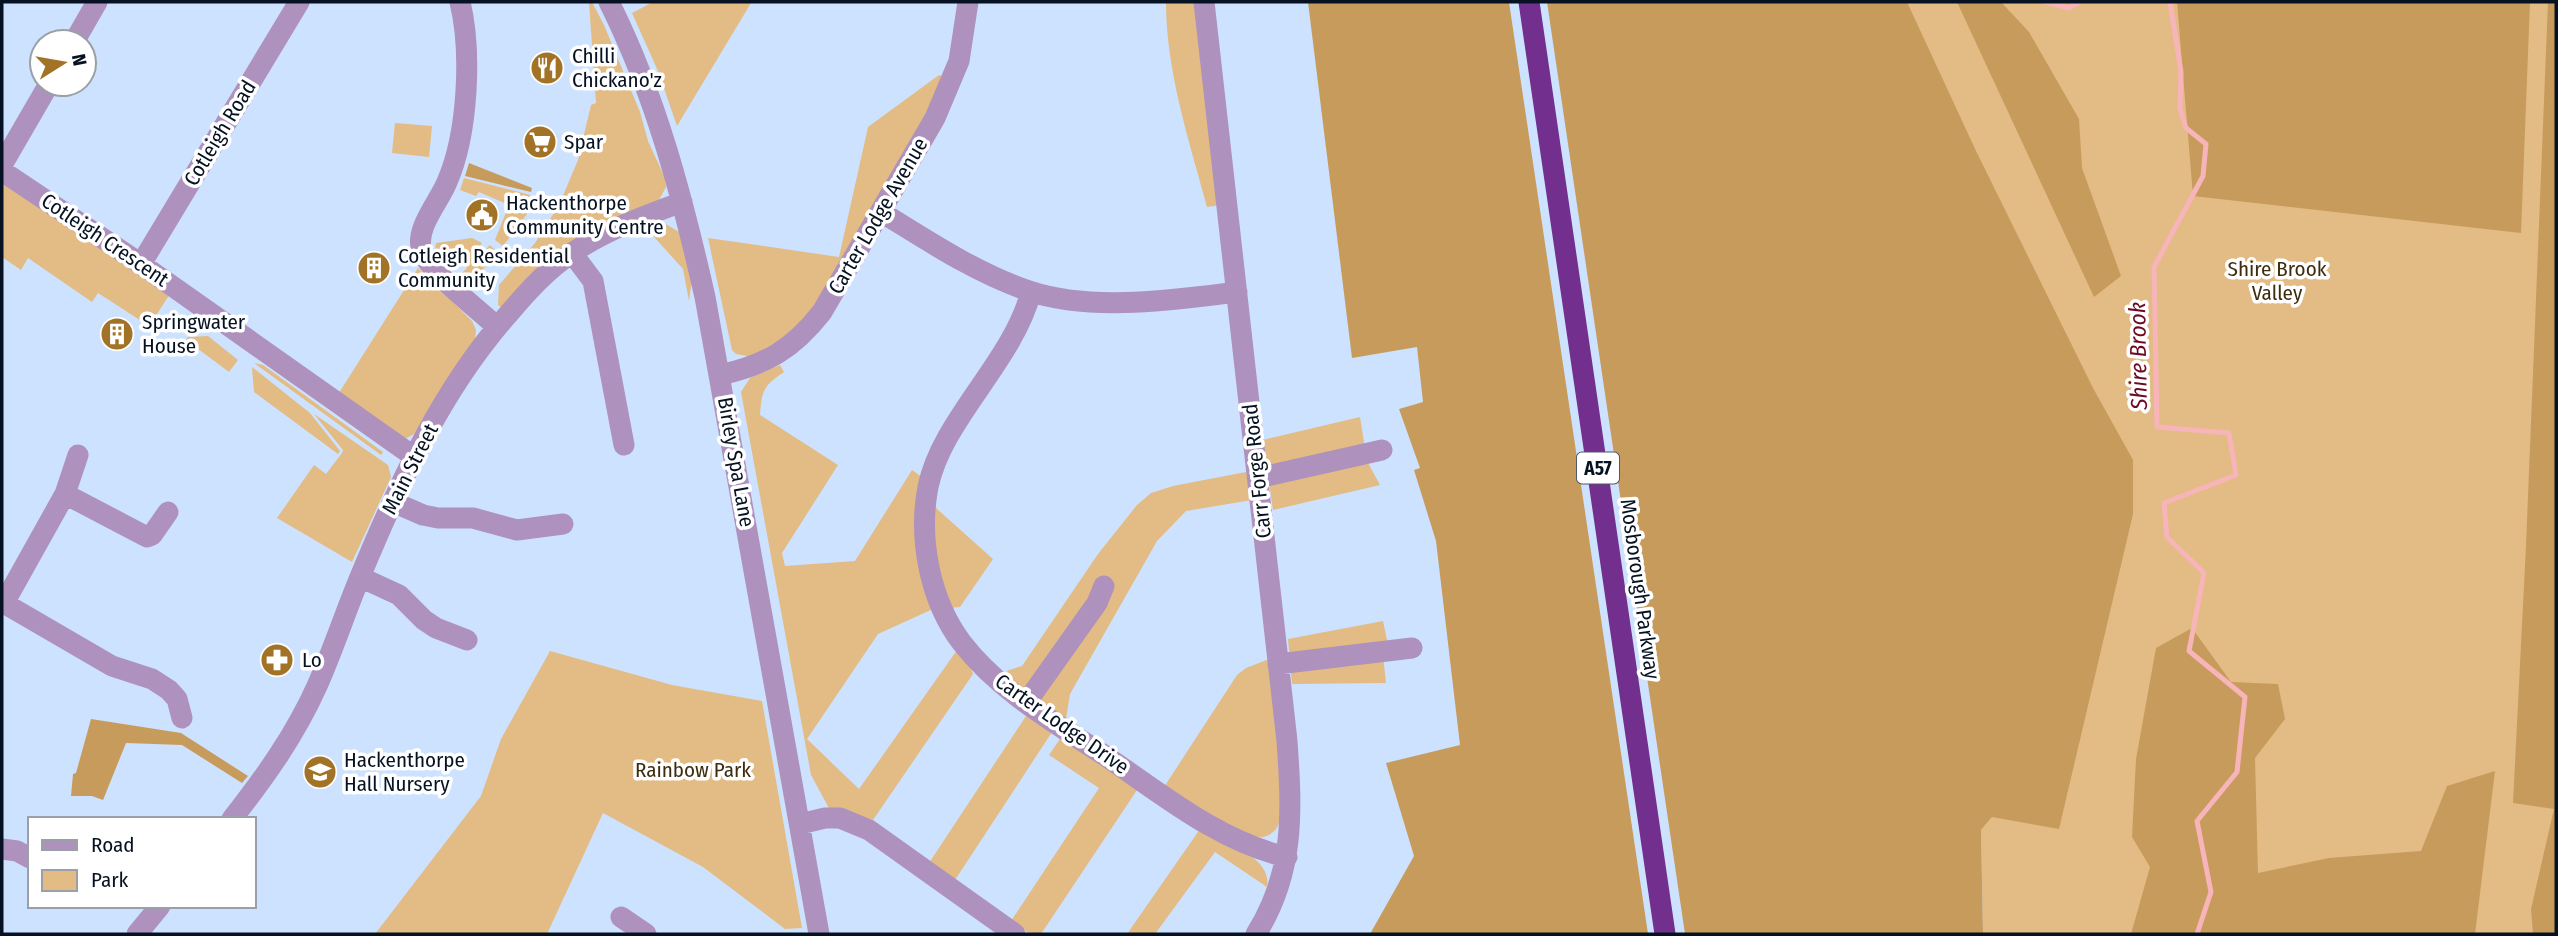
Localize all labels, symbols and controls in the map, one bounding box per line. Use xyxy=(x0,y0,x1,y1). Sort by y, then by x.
north arrow xyxy=(28,28,98,98)
place label: Chilli Chickano'z xyxy=(572,43,662,93)
restaurant icon: Chilli Chickano'z xyxy=(528,49,566,87)
text: N xyxy=(67,52,92,68)
street label: Cotleigh Road xyxy=(178,76,262,190)
supermarket icon: Spar xyxy=(521,123,559,161)
place label: Spar xyxy=(564,129,604,155)
street label: Carter Lodge Avenue xyxy=(823,133,933,299)
street label: Cotleigh Crescent xyxy=(36,188,174,292)
place label: Hackenthorpe Community Centre xyxy=(506,190,664,240)
public building icon: Hackenthorpe Community Centre xyxy=(463,196,501,234)
place label: Cotleigh Residential Community xyxy=(398,243,570,293)
building icon: Cotleigh Residential Community xyxy=(355,249,393,287)
park label: Shire Brook Valley xyxy=(2228,256,2327,306)
water label: Shire Brook xyxy=(2123,302,2153,411)
place label: Springwater House xyxy=(142,309,246,359)
building icon: Springwater House xyxy=(98,315,136,353)
street label: Birley Spa Lane xyxy=(712,395,760,529)
street label: Carr Forge Road xyxy=(1237,402,1277,540)
street label: Main Street xyxy=(376,419,444,519)
road number: A57 xyxy=(1577,453,1619,484)
street label: Mosborough Parkway xyxy=(1614,497,1666,682)
pharmacy icon: Lo xyxy=(258,641,296,679)
place label: Lo xyxy=(302,647,322,673)
street label: Carter Lodge Drive xyxy=(990,668,1134,780)
place label: Hackenthorpe Hall Nursery xyxy=(344,747,465,797)
school or university icon: Hackenthorpe Hall Nursery xyxy=(301,753,339,791)
park label: Rainbow Park xyxy=(635,757,751,783)
legend xyxy=(28,817,256,908)
text: Road xyxy=(91,832,135,858)
text: Park xyxy=(91,867,129,893)

